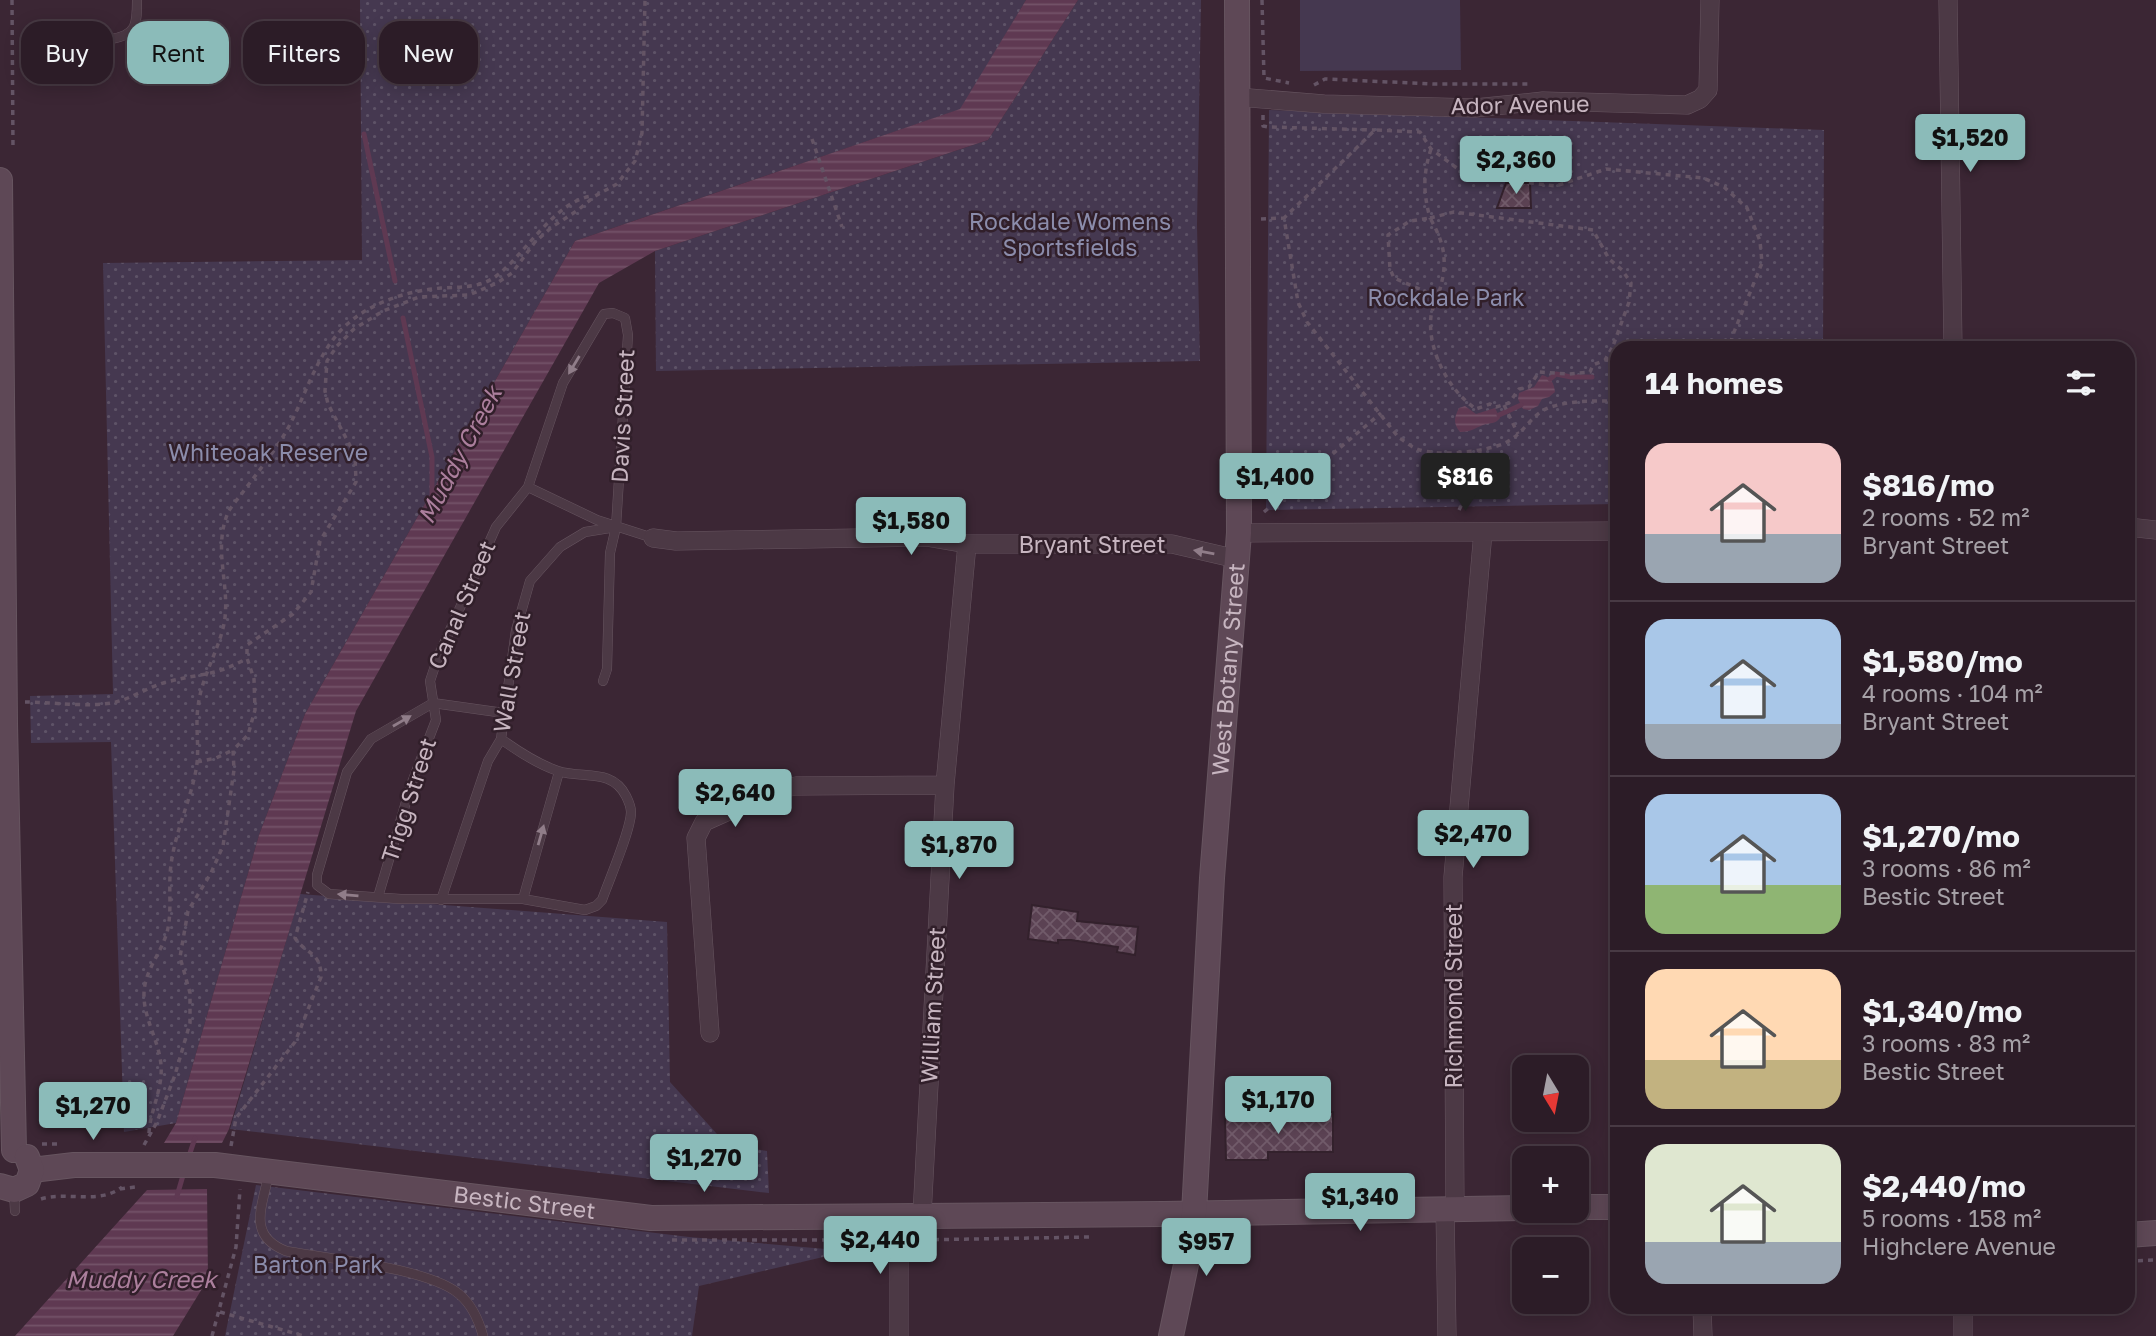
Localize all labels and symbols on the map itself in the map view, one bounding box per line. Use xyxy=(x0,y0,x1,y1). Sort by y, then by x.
street label: Ador Avenue xyxy=(1450,89,1590,119)
pin: $1,520 xyxy=(1913,114,2027,174)
pin: $2,360 xyxy=(1459,136,1573,196)
park label: Rockdale Womens Sportsfields xyxy=(969,207,1171,261)
park label: Rockdale Park xyxy=(1367,283,1525,311)
street label: Davis Street xyxy=(605,348,639,483)
one-way arrow xyxy=(568,355,580,375)
water label: Muddy Creek xyxy=(410,379,509,528)
park label: Whiteoak Reserve xyxy=(168,438,368,466)
pin: $1,400 xyxy=(1218,454,1332,513)
pin: $816 xyxy=(1424,454,1506,513)
pin: $1,580 xyxy=(854,498,968,557)
street label: Bryant Street xyxy=(1018,530,1166,558)
street label: Canal Street xyxy=(421,536,501,673)
one-way arrow xyxy=(1193,546,1215,557)
street label: West Botany Street xyxy=(1205,562,1250,777)
street label: Wall Street xyxy=(487,609,535,735)
one-way arrow xyxy=(392,715,411,727)
street label: Trigg Street xyxy=(375,734,441,866)
pin: $2,640 xyxy=(678,770,792,829)
pin: $2,470 xyxy=(1416,810,1530,870)
pin: $1,870 xyxy=(902,822,1016,881)
one-way arrow xyxy=(536,824,547,846)
one-way arrow xyxy=(337,889,359,900)
street label: Richmond Street xyxy=(1439,904,1467,1088)
street label: William Street xyxy=(914,926,950,1084)
north arrow xyxy=(1512,1055,1589,1132)
pin: $1,170 xyxy=(1221,1076,1335,1136)
pin: $1,270 xyxy=(36,1082,150,1142)
pin: $1,270 xyxy=(647,1134,761,1194)
pin: $1,340 xyxy=(1303,1174,1417,1233)
street label: Bestic Street xyxy=(452,1179,597,1224)
pin: $2,440 xyxy=(823,1216,937,1276)
pin: $957 xyxy=(1165,1218,1247,1278)
park label: Barton Park xyxy=(253,1250,383,1278)
water label: Muddy Creek xyxy=(66,1264,219,1294)

